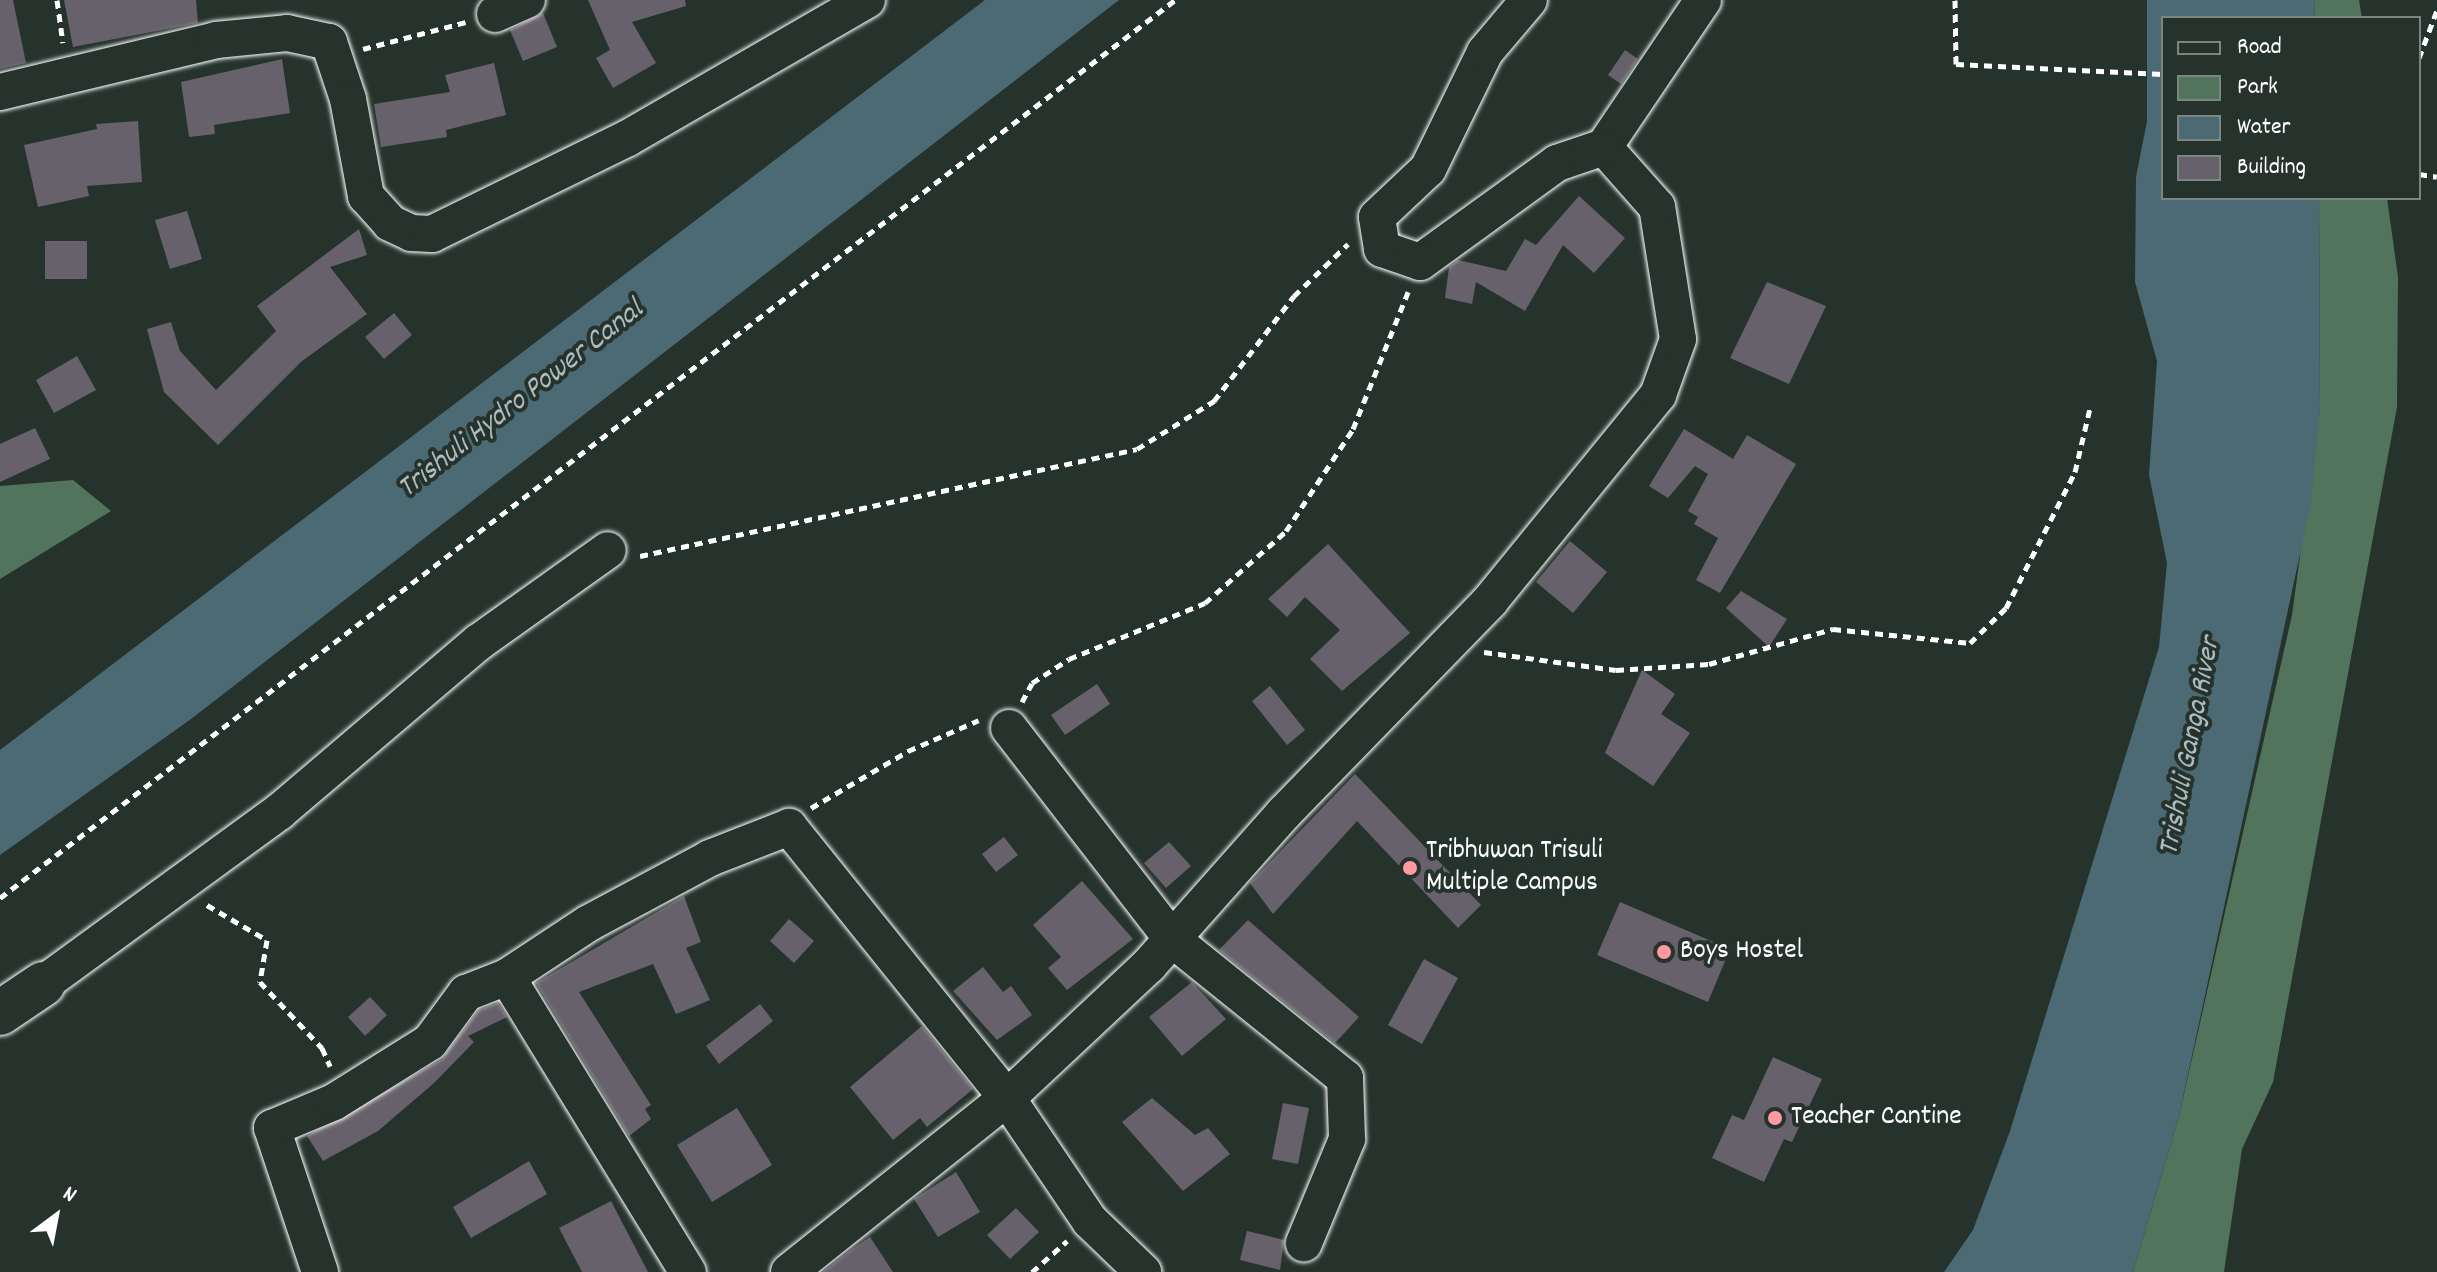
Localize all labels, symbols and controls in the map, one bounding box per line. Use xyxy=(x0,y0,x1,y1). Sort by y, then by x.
legend xyxy=(2161,16,2421,200)
text: Road xyxy=(2237,31,2282,65)
text: Park xyxy=(2237,71,2278,105)
text: Water xyxy=(2237,111,2290,145)
text: Building xyxy=(2237,151,2306,185)
water label: Trishuli Hydro Power Canal xyxy=(392,294,652,508)
water label: Trishuli Ganga River xyxy=(2153,635,2231,859)
place label: Tribhuwan Trisuli Multiple Campus xyxy=(1426,835,1603,901)
marker: Tribhuwan Trisuli Multiple Campus xyxy=(1401,859,1419,877)
place label: Boys Hostel xyxy=(1680,935,1803,969)
marker: Boys Hostel xyxy=(1655,943,1673,961)
place label: Teacher Cantine xyxy=(1791,1101,1961,1135)
marker: Teacher Cantine xyxy=(1766,1109,1784,1127)
north arrow xyxy=(16,1176,96,1256)
text: N xyxy=(56,1179,82,1211)

